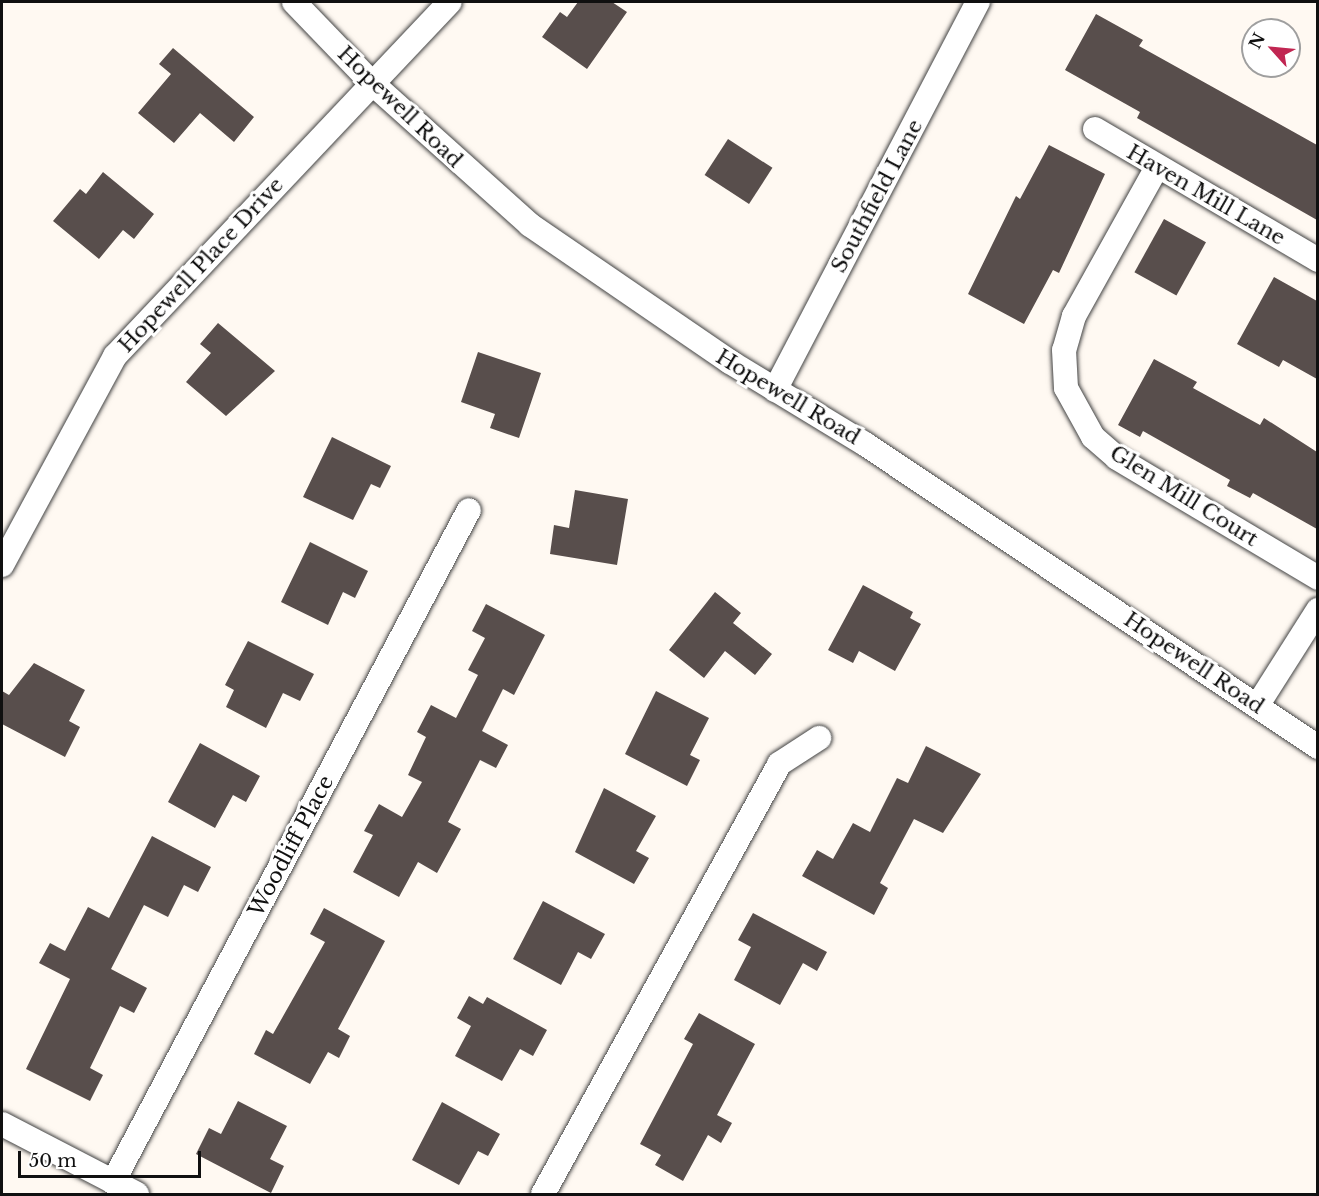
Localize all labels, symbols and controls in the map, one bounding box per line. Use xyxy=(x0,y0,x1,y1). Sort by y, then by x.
north arrow xyxy=(1241,18,1301,78)
text: N xyxy=(1244,29,1269,52)
street label: Hopewell Road xyxy=(332,41,468,173)
street label: Southfield Lane xyxy=(826,115,928,277)
street label: Haven Mill Lane xyxy=(1122,139,1290,251)
street label: Hopewell Place Drive xyxy=(113,172,289,358)
street label: Hopewell Road xyxy=(711,344,865,450)
street label: Glen Mill Court xyxy=(1105,440,1263,552)
street label: Hopewell Road xyxy=(1119,607,1269,719)
street label: Woodliff Place xyxy=(243,771,339,921)
scale bar xyxy=(21,1139,204,1177)
text: 50 m xyxy=(29,1150,77,1172)

